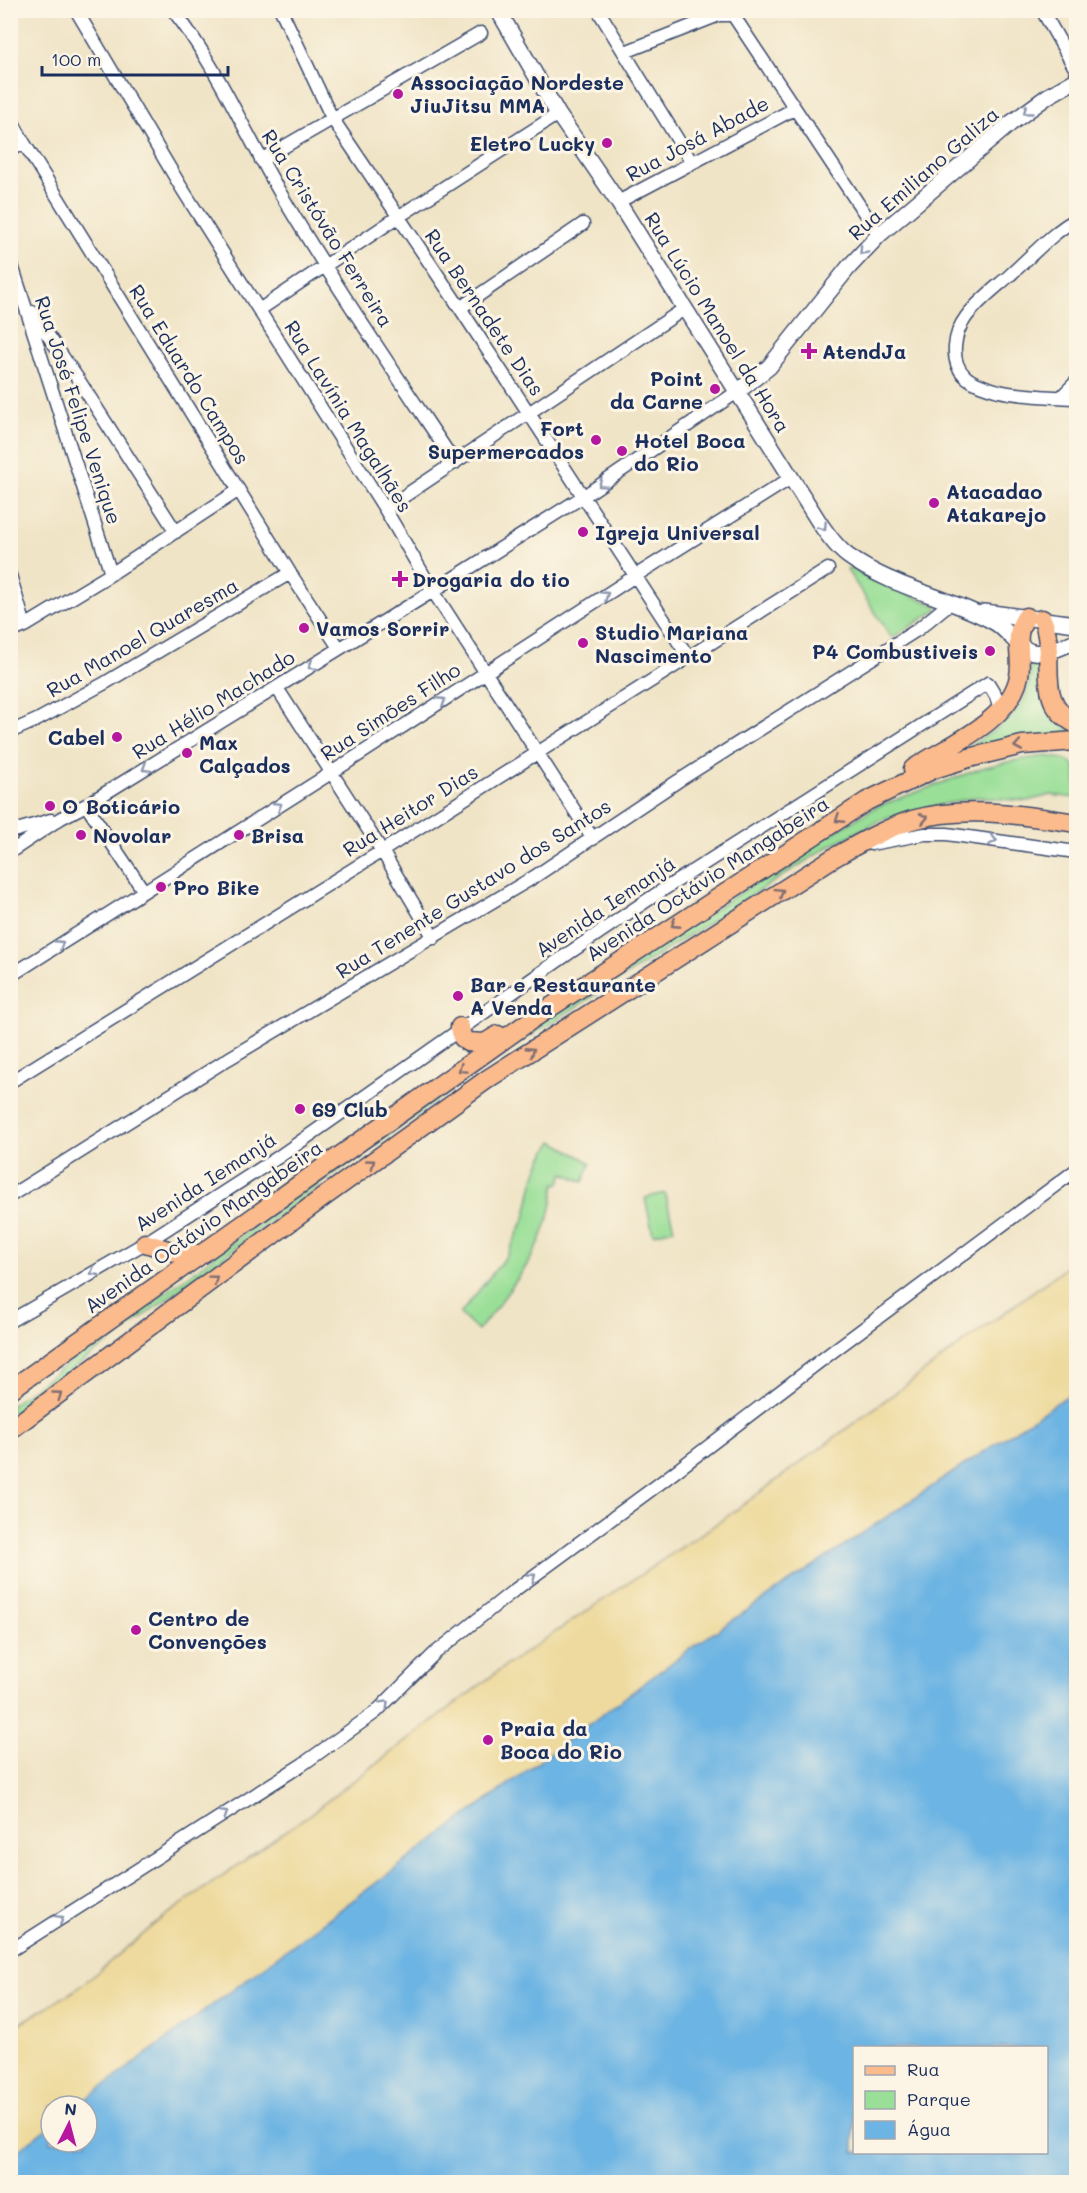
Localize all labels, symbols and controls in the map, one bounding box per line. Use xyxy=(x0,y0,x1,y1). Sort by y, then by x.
scale bar xyxy=(42,39,228,77)
text: 100 m xyxy=(51,47,101,71)
place label: Associação Nordeste JiuJitsu MMA xyxy=(410,69,624,118)
marker: Associação Nordeste JiuJitsu MMA xyxy=(391,87,405,101)
street label: Rua Josá Abade xyxy=(621,89,773,187)
street label: Rua Emiliano Galiza xyxy=(842,101,1004,245)
one-way arrow xyxy=(1023,104,1034,115)
street label: Rua Cristóvão Ferreira xyxy=(256,124,400,332)
place label: Eletro Lucky xyxy=(470,130,595,156)
marker: Eletro Lucky xyxy=(600,136,614,150)
street label: Rua Lúcio Manoel da Hora xyxy=(639,207,797,437)
street label: Rua Bernadete Dias xyxy=(420,224,550,400)
one-way arrow xyxy=(859,244,870,255)
street label: Rua Eduardo Campos xyxy=(124,279,256,469)
street label: Rua José Felipe Venique xyxy=(30,293,128,527)
street label: Rua Lavínia Magalhães xyxy=(279,315,419,517)
place label: AtendJa xyxy=(822,338,906,364)
marker: AtendJa xyxy=(800,342,818,360)
place label: Point da Carne xyxy=(610,365,703,414)
marker: Point da Carne xyxy=(708,382,722,396)
place label: Fort Supermercados xyxy=(428,415,584,464)
place label: Hotel Boca do Rio xyxy=(634,427,746,476)
marker: Fort Supermercados xyxy=(589,433,603,447)
marker: Hotel Boca do Rio xyxy=(615,444,629,458)
one-way arrow xyxy=(598,477,609,488)
place label: Atacadao Atakarejo xyxy=(946,478,1046,527)
marker: Atacadao Atakarejo xyxy=(927,496,941,510)
place label: Igreja Universal xyxy=(595,519,760,545)
one-way arrow xyxy=(815,521,826,532)
marker: Igreja Universal xyxy=(576,525,590,539)
place label: Drogaria do tio xyxy=(412,566,570,592)
street label: Rua Manoel Quaresma xyxy=(41,571,243,703)
marker: Drogaria do tio xyxy=(393,572,407,586)
one-way arrow xyxy=(599,590,609,602)
place label: Vamos Sorrir xyxy=(316,615,450,641)
place label: Studio Mariana Nascimento xyxy=(595,619,748,668)
marker: Vamos Sorrir xyxy=(297,621,311,635)
marker: Studio Mariana Nascimento xyxy=(576,636,590,650)
place label: P4 Combustiveis xyxy=(812,638,978,664)
street label: Rua Hélio Machado xyxy=(127,643,299,765)
marker: P4 Combustiveis xyxy=(983,644,997,658)
street label: Rua Simões Filho xyxy=(315,656,465,766)
one-way arrow xyxy=(308,658,318,670)
one-way arrow xyxy=(435,697,446,708)
place label: Cabel xyxy=(48,724,105,750)
place label: Max Calçados xyxy=(199,729,291,778)
marker: Cabel xyxy=(110,730,124,744)
one-way arrow xyxy=(1014,739,1024,752)
marker: Max Calçados xyxy=(180,746,194,760)
street label: Rua Heitor Dias xyxy=(338,758,482,862)
one-way arrow xyxy=(142,761,152,772)
street label: Avenida Octávio Mangabeira xyxy=(581,790,833,966)
street label: Rua Tenente Gustavo dos Santos xyxy=(331,792,615,984)
place label: O Boticário xyxy=(62,793,180,819)
marker: O Boticário xyxy=(43,799,57,813)
one-way arrow xyxy=(271,802,282,813)
one-way arrow xyxy=(835,812,846,823)
one-way arrow xyxy=(919,812,929,825)
place label: Novolar xyxy=(93,822,171,848)
place label: Brisa xyxy=(251,822,304,848)
marker: Novolar xyxy=(74,828,88,842)
marker: Brisa xyxy=(232,828,246,842)
one-way arrow xyxy=(988,833,997,845)
street label: Avenida Iemanjá xyxy=(530,850,680,962)
place label: Pro Bike xyxy=(173,874,259,900)
marker: Pro Bike xyxy=(154,880,168,894)
one-way arrow xyxy=(774,887,784,899)
one-way arrow xyxy=(671,917,681,929)
one-way arrow xyxy=(53,940,64,951)
place label: Bar e Restaurante A Venda xyxy=(470,971,656,1020)
marker: Bar e Restaurante A Venda xyxy=(451,989,465,1003)
one-way arrow xyxy=(524,1047,535,1058)
one-way arrow xyxy=(457,1062,468,1073)
place label: 69 Club xyxy=(312,1096,388,1122)
marker: 69 Club xyxy=(293,1102,307,1116)
street label: Avenida Iemanjá xyxy=(129,1126,281,1236)
street label: Avenida Octávio Mangabeira xyxy=(79,1134,327,1318)
one-way arrow xyxy=(364,1159,375,1170)
one-way arrow xyxy=(90,1265,100,1277)
one-way arrow xyxy=(208,1275,219,1286)
one-way arrow xyxy=(51,1391,62,1402)
one-way arrow xyxy=(526,1573,537,1584)
place label: Centro de Convenções xyxy=(148,1605,267,1654)
marker: Centro de Convenções xyxy=(129,1623,143,1637)
one-way arrow xyxy=(377,1700,388,1711)
place label: Praia da Boca do Rio xyxy=(500,1715,622,1764)
marker: Praia da Boca do Rio xyxy=(481,1733,495,1747)
one-way arrow xyxy=(218,1809,228,1821)
one-way arrow xyxy=(53,1915,64,1926)
legend xyxy=(853,2046,1048,2154)
text: Rua xyxy=(907,2057,940,2081)
text: Parque xyxy=(907,2087,971,2111)
north arrow xyxy=(39,2094,99,2154)
text: N xyxy=(63,2098,78,2120)
text: Água xyxy=(907,2117,951,2141)

